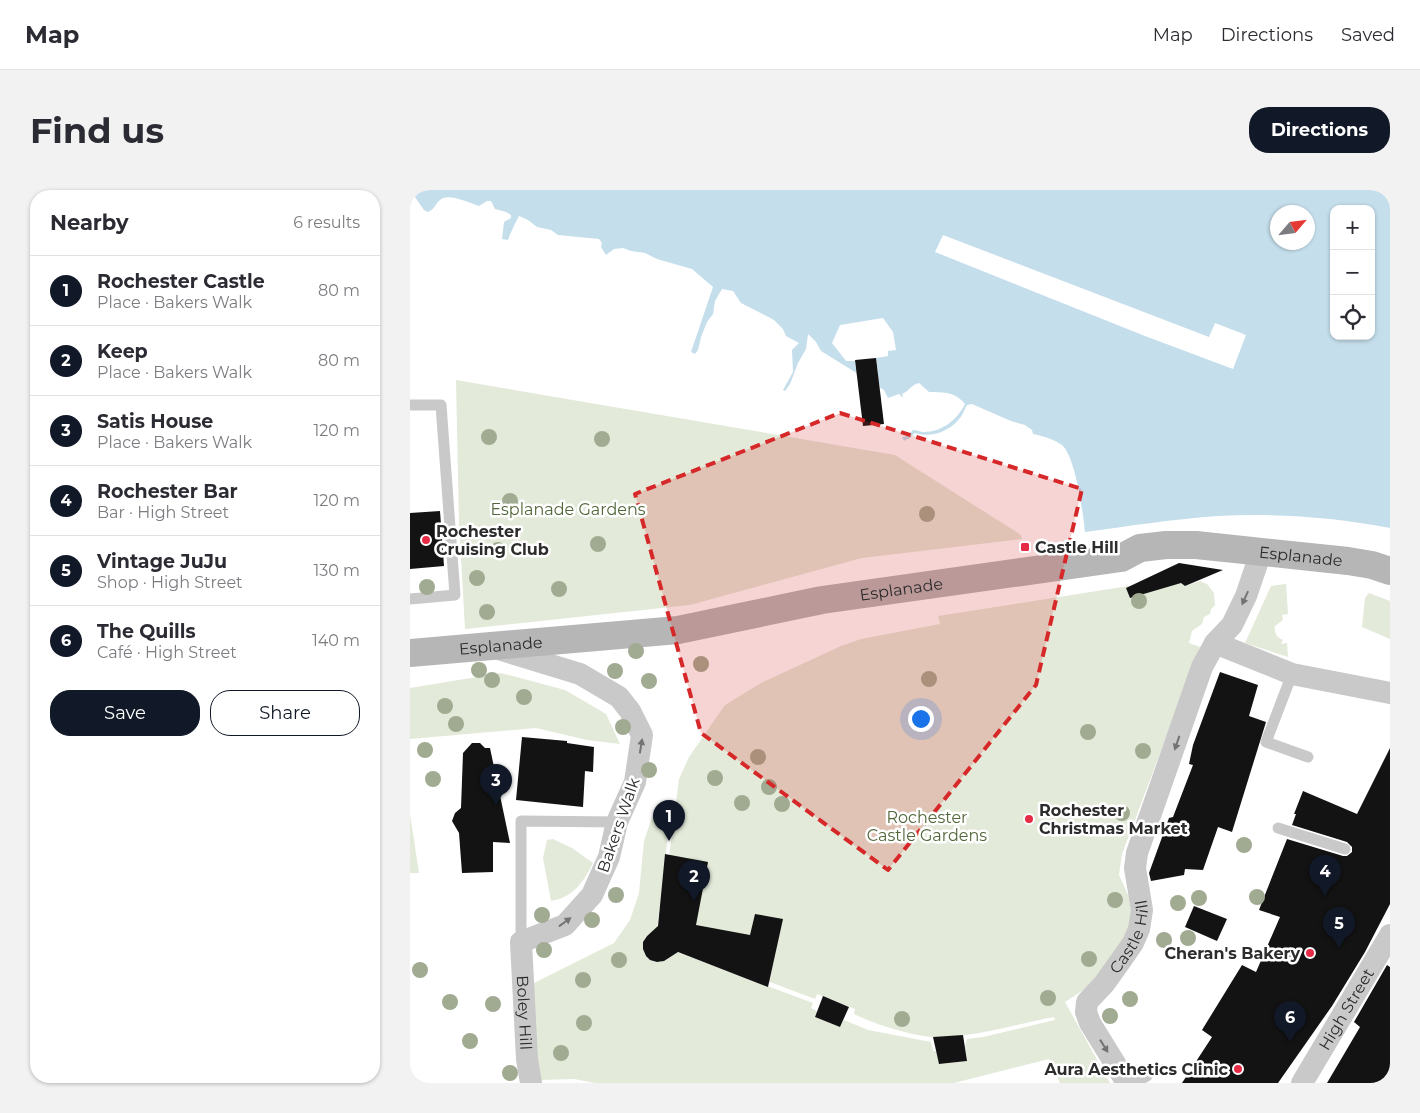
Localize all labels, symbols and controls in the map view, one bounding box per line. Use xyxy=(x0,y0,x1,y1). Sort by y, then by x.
text: Map xyxy=(25,20,79,49)
text: Map xyxy=(1153,24,1193,46)
text: Directions xyxy=(1221,24,1313,46)
text: Saved xyxy=(1341,24,1395,46)
button: Directions xyxy=(1249,107,1390,153)
text: Find us xyxy=(30,109,164,152)
north arrow xyxy=(1270,205,1315,250)
map controls xyxy=(1330,205,1375,340)
button: + xyxy=(1330,205,1375,250)
text: Nearby xyxy=(50,210,129,235)
text: 6 results xyxy=(293,213,360,232)
button: − xyxy=(1330,250,1375,295)
text: Rochester Castle xyxy=(97,270,265,293)
text: 1 xyxy=(63,281,69,300)
text: 80 m xyxy=(318,281,360,300)
text: Place · Bakers Walk xyxy=(97,293,252,312)
button: locate xyxy=(1330,295,1375,340)
text: Keep xyxy=(97,340,148,363)
text: 2 xyxy=(61,351,71,370)
text: 80 m xyxy=(318,351,360,370)
text: Place · Bakers Walk xyxy=(97,363,252,382)
text: Satis House xyxy=(97,410,213,433)
text: 3 xyxy=(61,421,71,440)
text: 120 m xyxy=(313,421,360,440)
text: Place · Bakers Walk xyxy=(97,433,252,452)
text: Rochester Bar xyxy=(97,480,238,503)
text: 4 xyxy=(60,491,72,510)
text: 120 m xyxy=(313,491,360,510)
park label: Esplanade Gardens xyxy=(490,500,646,519)
text: Bar · High Street xyxy=(97,503,229,522)
place label: Rochester Cruising Club xyxy=(436,522,549,559)
marker: Rochester Cruising Club xyxy=(420,534,432,546)
place label: Castle Hill xyxy=(1035,538,1119,557)
marker: Castle Hill xyxy=(1019,541,1031,553)
street label: Esplanade xyxy=(1258,543,1343,570)
text: Vintage JuJu xyxy=(97,550,227,573)
text: 5 xyxy=(61,561,71,580)
text: 130 m xyxy=(313,561,360,580)
text: Shop · High Street xyxy=(97,573,243,592)
street label: Esplanade xyxy=(858,574,944,605)
one-way arrow xyxy=(1240,591,1248,605)
text: The Quills xyxy=(97,620,196,643)
text: 6 xyxy=(61,631,71,650)
text: 140 m xyxy=(312,631,360,650)
street label: Esplanade xyxy=(458,633,543,659)
text: Café · High Street xyxy=(97,643,237,662)
button: Save xyxy=(50,690,200,736)
button: Share xyxy=(210,690,360,736)
your location xyxy=(908,706,934,732)
one-way arrow xyxy=(1172,736,1180,751)
one-way arrow xyxy=(637,737,645,753)
pin: 3 xyxy=(480,764,512,805)
street label: Bakers Walk xyxy=(593,775,644,875)
pin: 1 xyxy=(653,800,685,841)
place label: Rochester Christmas Market xyxy=(1039,801,1188,838)
park label: Rochester Castle Gardens xyxy=(867,808,987,845)
marker: Rochester Christmas Market xyxy=(1023,813,1035,825)
pin: 4 xyxy=(1309,855,1341,896)
pin: 2 xyxy=(678,860,710,901)
street label: Castle Hill xyxy=(1106,899,1152,977)
pin: 5 xyxy=(1323,907,1355,948)
one-way arrow xyxy=(558,917,572,927)
place label: Cheran's Bakery xyxy=(1165,944,1300,963)
marker: Cheran's Bakery xyxy=(1304,947,1316,959)
street label: High Street xyxy=(1315,965,1378,1054)
street label: Boley Hill xyxy=(513,975,536,1051)
pin: 6 xyxy=(1274,1001,1306,1042)
one-way arrow xyxy=(1099,1039,1109,1052)
place label: Aura Aesthetics Clinic xyxy=(1043,1060,1229,1079)
marker: Aura Aesthetics Clinic xyxy=(1232,1063,1244,1075)

